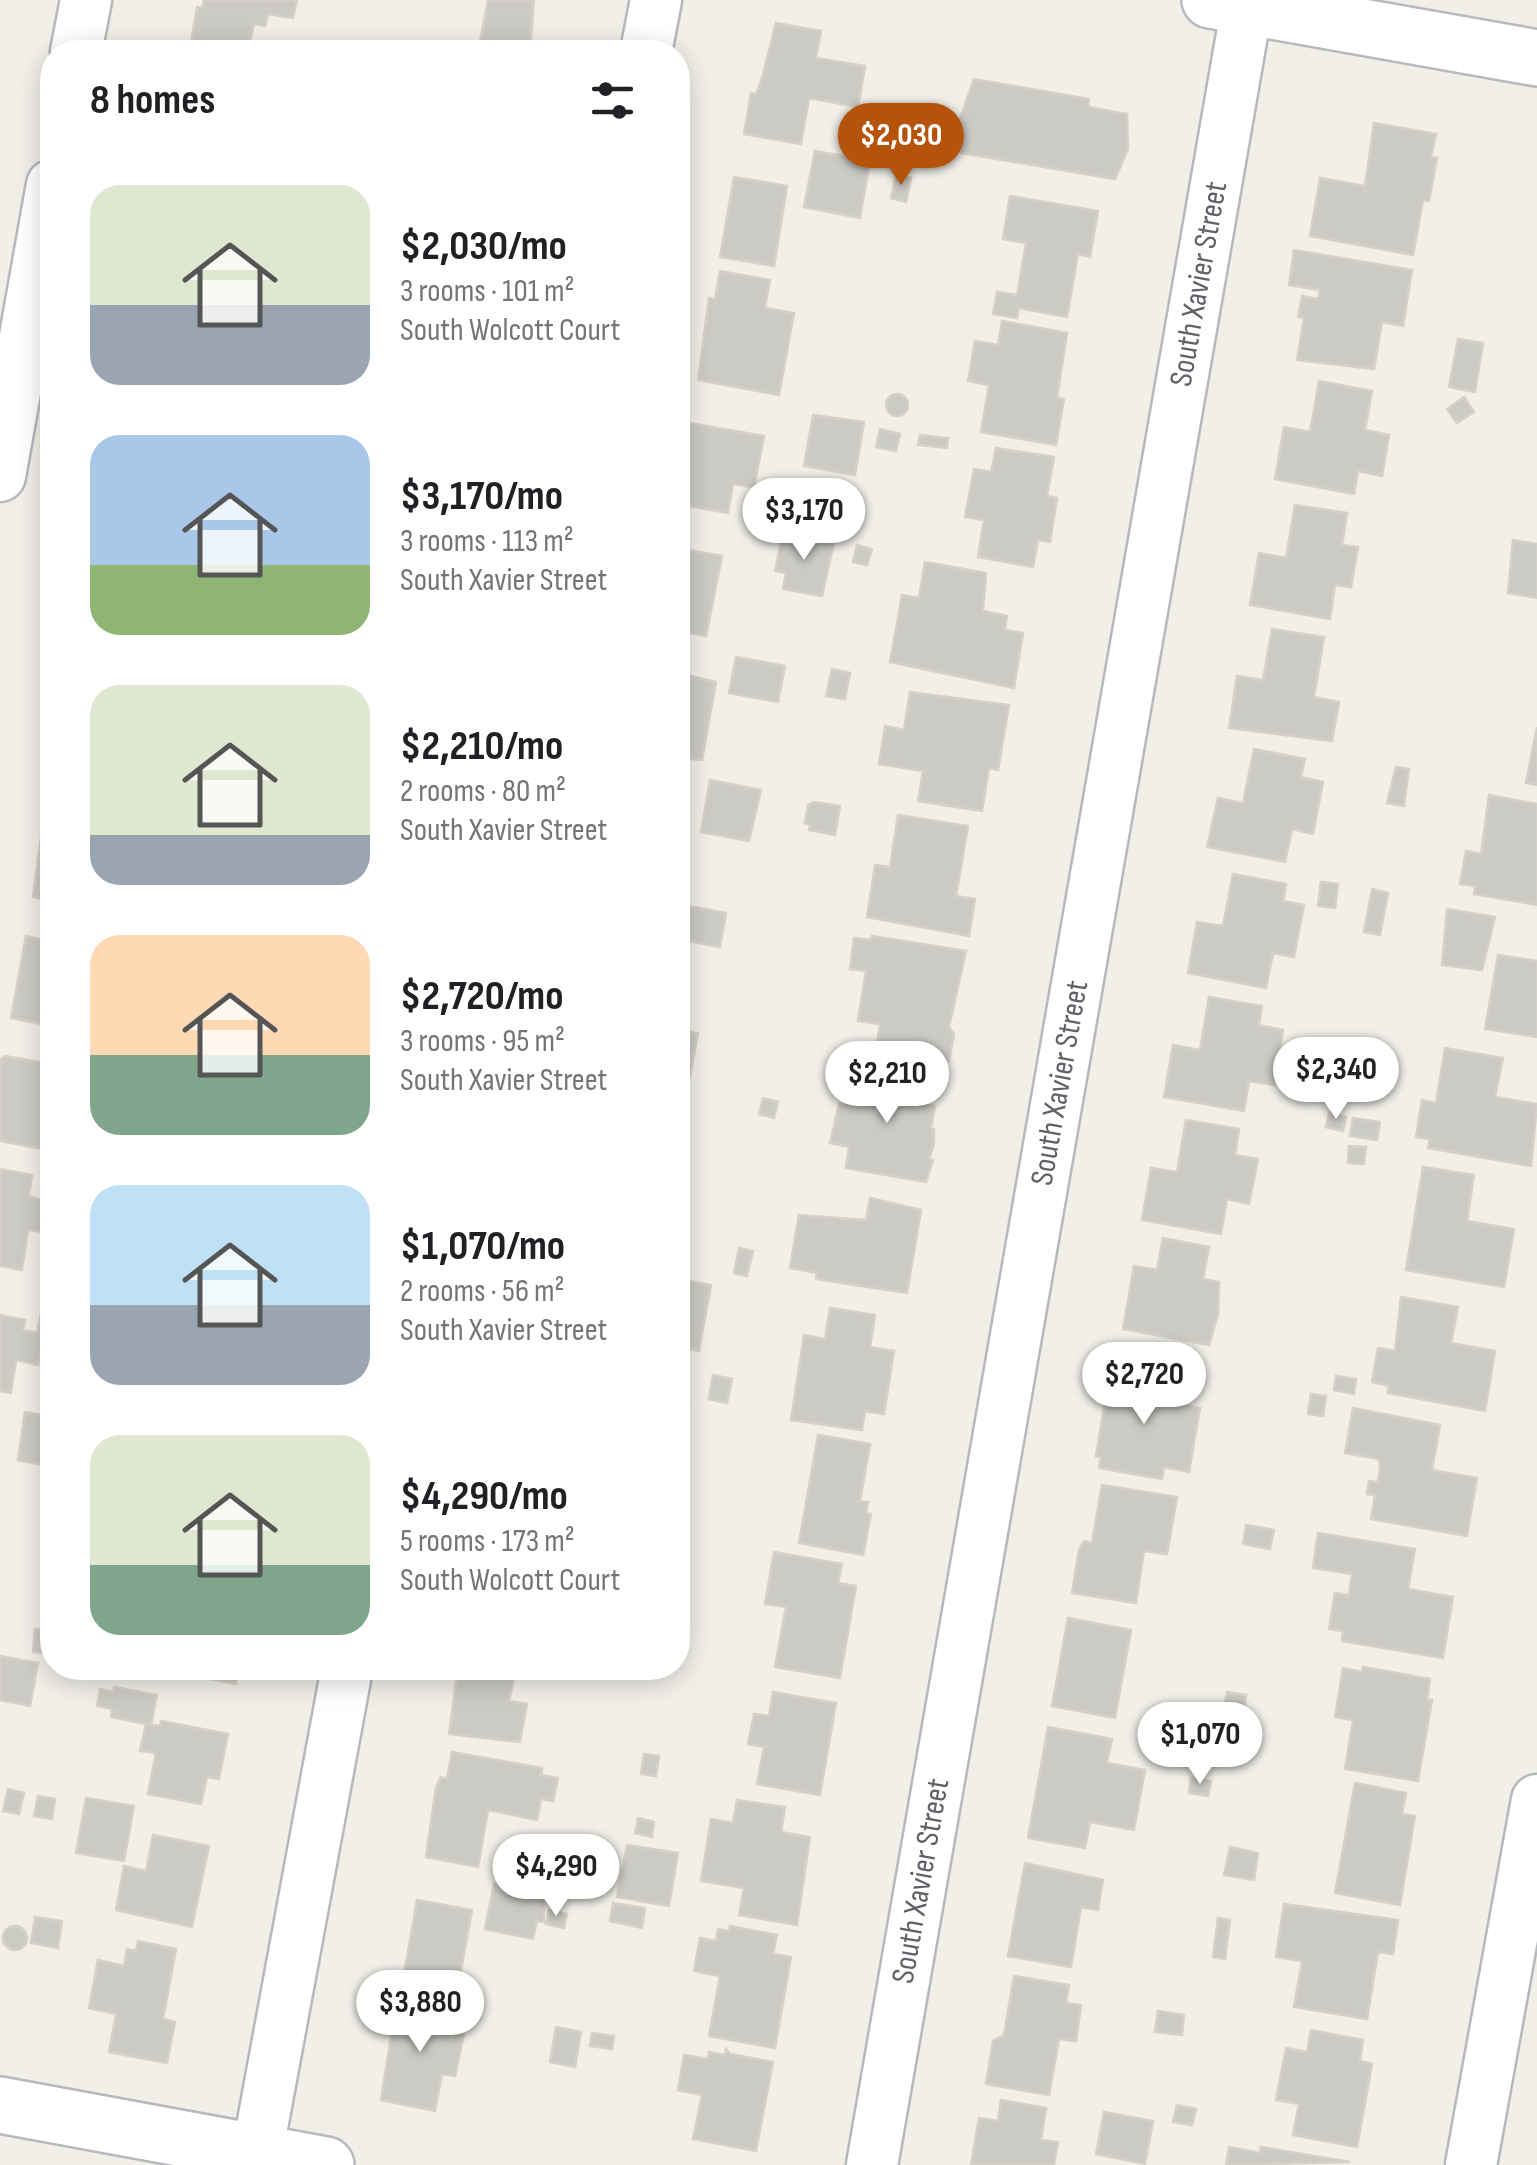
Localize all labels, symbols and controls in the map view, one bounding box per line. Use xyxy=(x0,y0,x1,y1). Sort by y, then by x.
icon: filters xyxy=(585,73,640,128)
text: 8 homes xyxy=(90,75,215,126)
pin: $2,030 xyxy=(820,103,982,188)
text: $2,030 xyxy=(860,116,942,155)
street label: South Xavier Street xyxy=(1162,179,1236,389)
text: $2,030/mo xyxy=(400,221,567,272)
icon: home xyxy=(170,225,290,345)
text: 3 rooms · 101 m² xyxy=(400,272,575,311)
text: South Wolcott Court xyxy=(400,311,620,350)
text: $3,170/mo xyxy=(400,471,563,522)
icon: home xyxy=(170,475,290,595)
pin: $3,170 xyxy=(723,478,885,563)
text: $3,170 xyxy=(764,491,844,530)
text: 3 rooms · 113 m² xyxy=(400,522,574,561)
text: South Xavier Street xyxy=(400,561,607,600)
text: $2,210/mo xyxy=(400,721,563,772)
icon: home xyxy=(170,725,290,845)
text: 2 rooms · 80 m² xyxy=(400,772,566,811)
text: South Xavier Street xyxy=(400,811,607,850)
text: $2,720/mo xyxy=(400,971,564,1022)
icon: home xyxy=(170,975,290,1095)
street label: South Xavier Street xyxy=(1023,978,1097,1188)
text: 3 rooms · 95 m² xyxy=(400,1022,565,1061)
pin: $2,340 xyxy=(1255,1037,1417,1122)
pin: $2,210 xyxy=(806,1041,968,1126)
text: $2,340 xyxy=(1295,1050,1377,1089)
text: $2,210 xyxy=(847,1054,927,1093)
text: South Xavier Street xyxy=(400,1061,607,1100)
text: $1,070/mo xyxy=(400,1221,565,1272)
icon: home xyxy=(170,1225,290,1345)
text: 2 rooms · 56 m² xyxy=(400,1272,565,1311)
text: South Xavier Street xyxy=(400,1311,607,1350)
pin: $2,720 xyxy=(1063,1342,1225,1427)
text: $2,720 xyxy=(1104,1355,1184,1394)
text: $4,290/mo xyxy=(400,1471,568,1522)
icon: home xyxy=(170,1475,290,1595)
text: 5 rooms · 173 m² xyxy=(400,1522,575,1561)
text: South Wolcott Court xyxy=(400,1561,620,1600)
pin: $1,070 xyxy=(1119,1702,1281,1787)
text: $1,070 xyxy=(1159,1715,1241,1754)
street label: South Xavier Street xyxy=(884,1776,958,1986)
pin: $4,290 xyxy=(475,1834,637,1919)
text: $4,290 xyxy=(514,1847,598,1886)
pin: $3,880 xyxy=(339,1970,501,2055)
text: $3,880 xyxy=(378,1983,462,2022)

